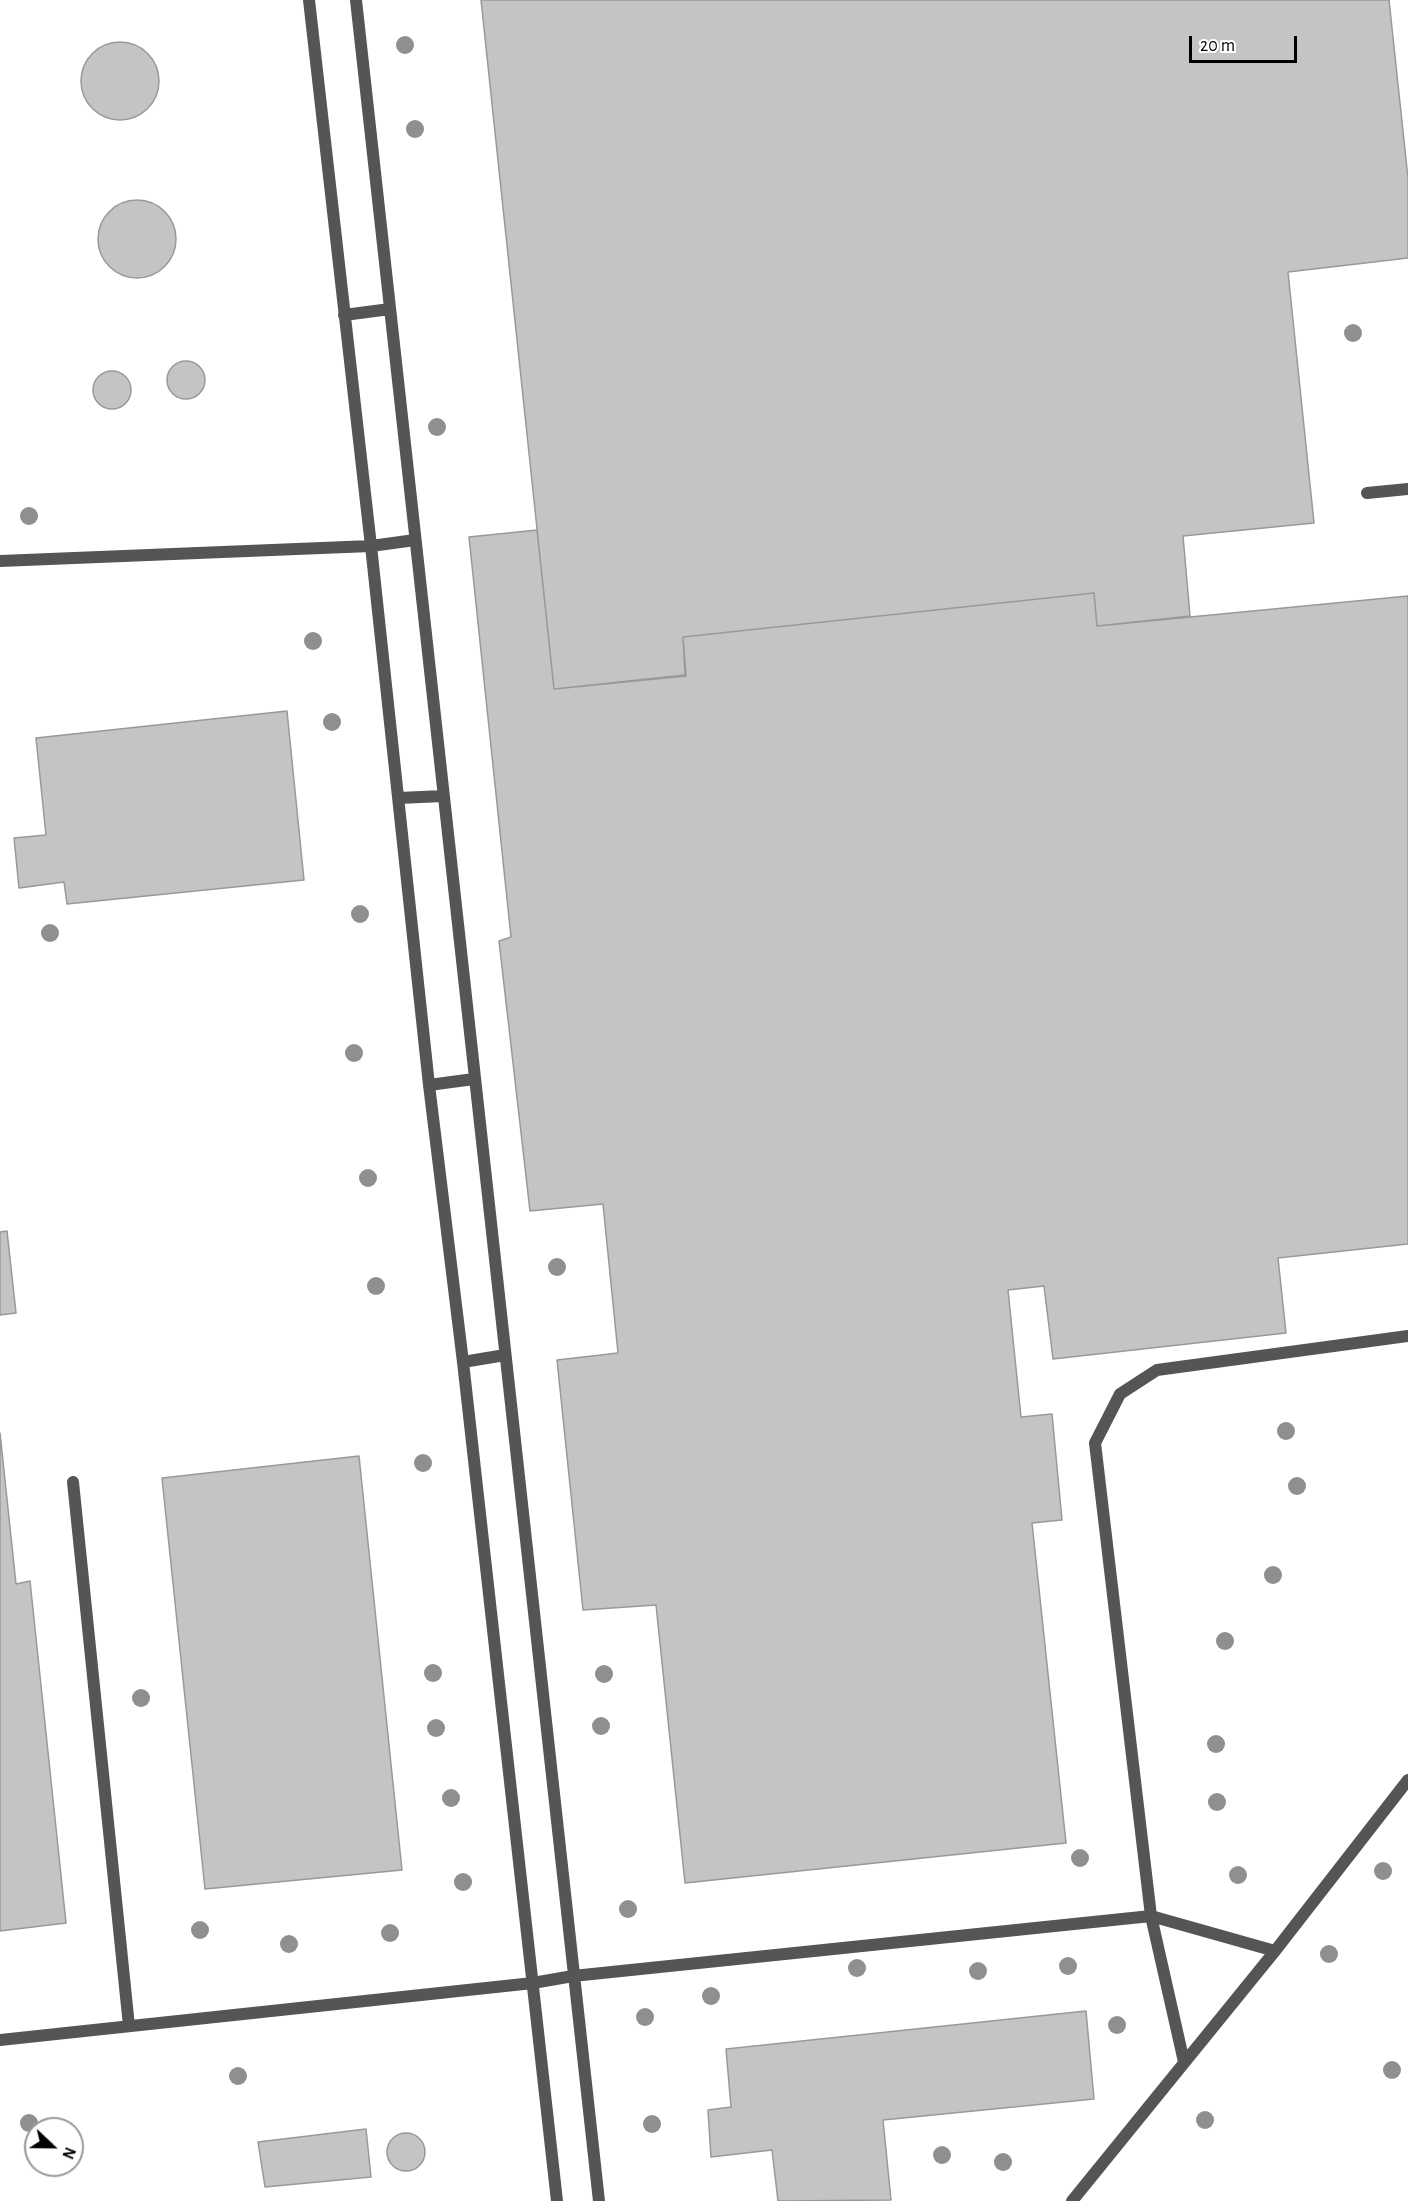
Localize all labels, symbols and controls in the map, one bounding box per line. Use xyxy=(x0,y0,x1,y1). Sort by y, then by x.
scale bar xyxy=(1192,24,1300,62)
text: 20 m xyxy=(1200,37,1235,55)
north arrow xyxy=(24,2117,84,2177)
text: N xyxy=(59,2145,78,2161)

